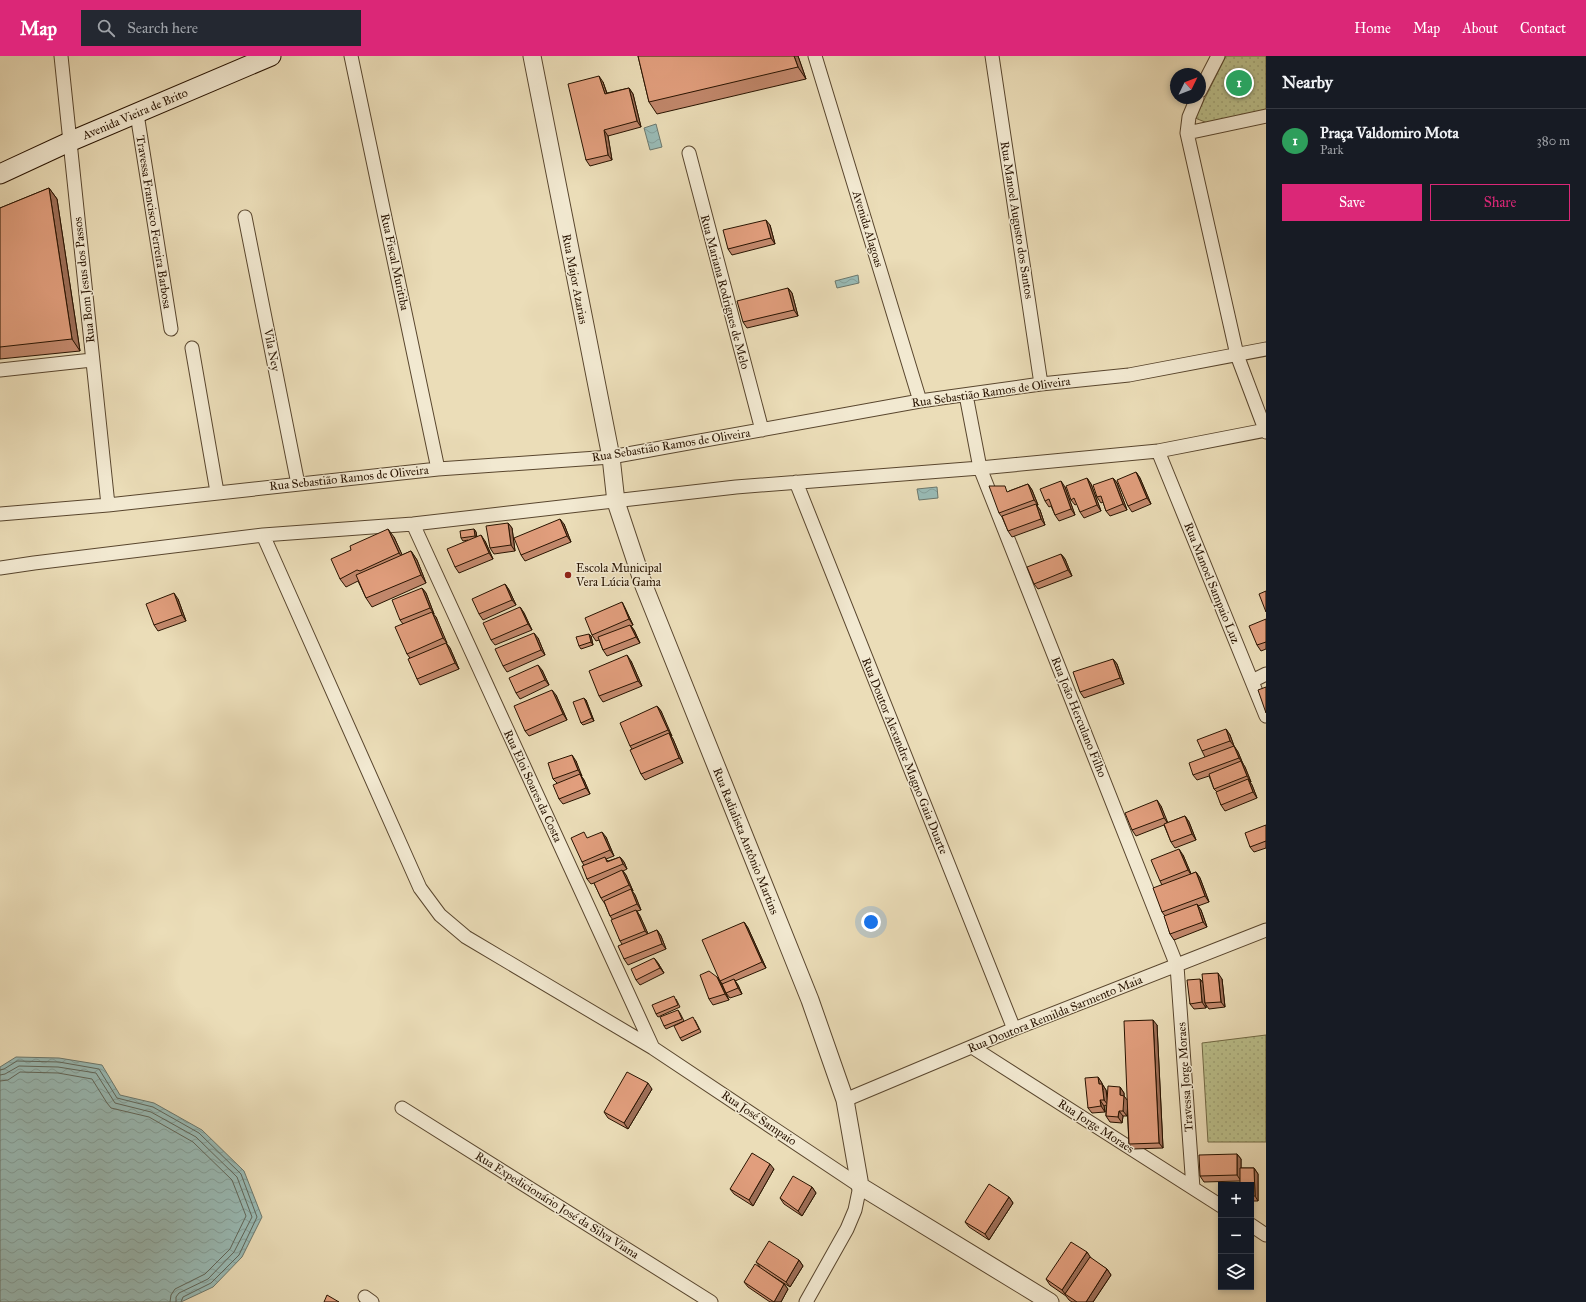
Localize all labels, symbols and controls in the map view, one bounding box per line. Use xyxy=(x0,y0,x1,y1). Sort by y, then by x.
search box xyxy=(81,10,361,46)
text: Map xyxy=(20,17,57,40)
icon: search xyxy=(95,17,117,39)
text: Search here xyxy=(127,19,198,37)
text: Home xyxy=(1354,20,1391,37)
text: Map xyxy=(1413,20,1440,37)
text: About xyxy=(1462,20,1498,37)
text: Contact xyxy=(1520,20,1566,37)
north arrow xyxy=(1170,68,1206,104)
pin: 1 xyxy=(1226,68,1252,98)
text: Nearby xyxy=(1282,72,1333,93)
street label: Avenida Vieira de Brito xyxy=(79,85,190,143)
text: Praça Valdomiro Mota xyxy=(1320,124,1459,142)
text: 1 xyxy=(1292,133,1298,149)
text: 380 m xyxy=(1537,133,1570,149)
street label: Travessa Francisco Ferreira Barbosa xyxy=(133,134,175,311)
street label: Rua Manoel Augusto dos Santos xyxy=(997,140,1036,300)
text: Park xyxy=(1320,142,1344,158)
button: Save xyxy=(1282,184,1422,221)
button: Share xyxy=(1430,184,1570,221)
street label: Avenida Alagoas xyxy=(848,188,886,269)
street label: Rua Fiscal Muritiba xyxy=(378,212,412,313)
street label: Rua Mariana Rodrigues de Melo xyxy=(697,213,752,371)
street label: Rua Bom Jesus dos Passos xyxy=(70,216,99,344)
street label: Rua Major Azarias xyxy=(559,233,591,325)
street label: Vila Ney xyxy=(261,327,283,373)
street label: Rua Sebastião Ramos de Oliveira xyxy=(911,374,1072,410)
street label: Rua Sebastião Ramos de Oliveira xyxy=(591,425,752,464)
street label: Rua Sebastião Ramos de Oliveira xyxy=(269,463,430,493)
street label: Rua Manoel Sampaio Luz xyxy=(1181,520,1243,646)
place label: Escola Municipal Vera Lúcia Gama xyxy=(575,561,663,589)
marker: Escola Municipal Vera Lúcia Gama xyxy=(563,570,573,580)
street label: Rua João Herculano Filho xyxy=(1047,655,1110,780)
street label: Rua Doutor Alexandre Magno Gaia Duarte xyxy=(858,656,951,857)
street label: Rua Eloi Soares da Costa xyxy=(501,728,566,845)
street label: Rua Radialista Antônio Martins xyxy=(710,766,782,916)
your location xyxy=(861,912,881,932)
street label: Rua Doutora Remilda Sarmento Maia xyxy=(966,972,1145,1056)
street label: Travessa Jorge Moraes xyxy=(1174,1022,1197,1132)
street label: Rua José Sampaio xyxy=(718,1088,799,1149)
street label: Rua Jorge Moraes xyxy=(1055,1096,1137,1157)
street label: Rua Expedicionário José da Silva Viana xyxy=(472,1149,642,1263)
map controls xyxy=(1218,1182,1254,1290)
button: + xyxy=(1218,1182,1254,1218)
button: − xyxy=(1218,1218,1254,1254)
button: layers xyxy=(1218,1254,1254,1290)

